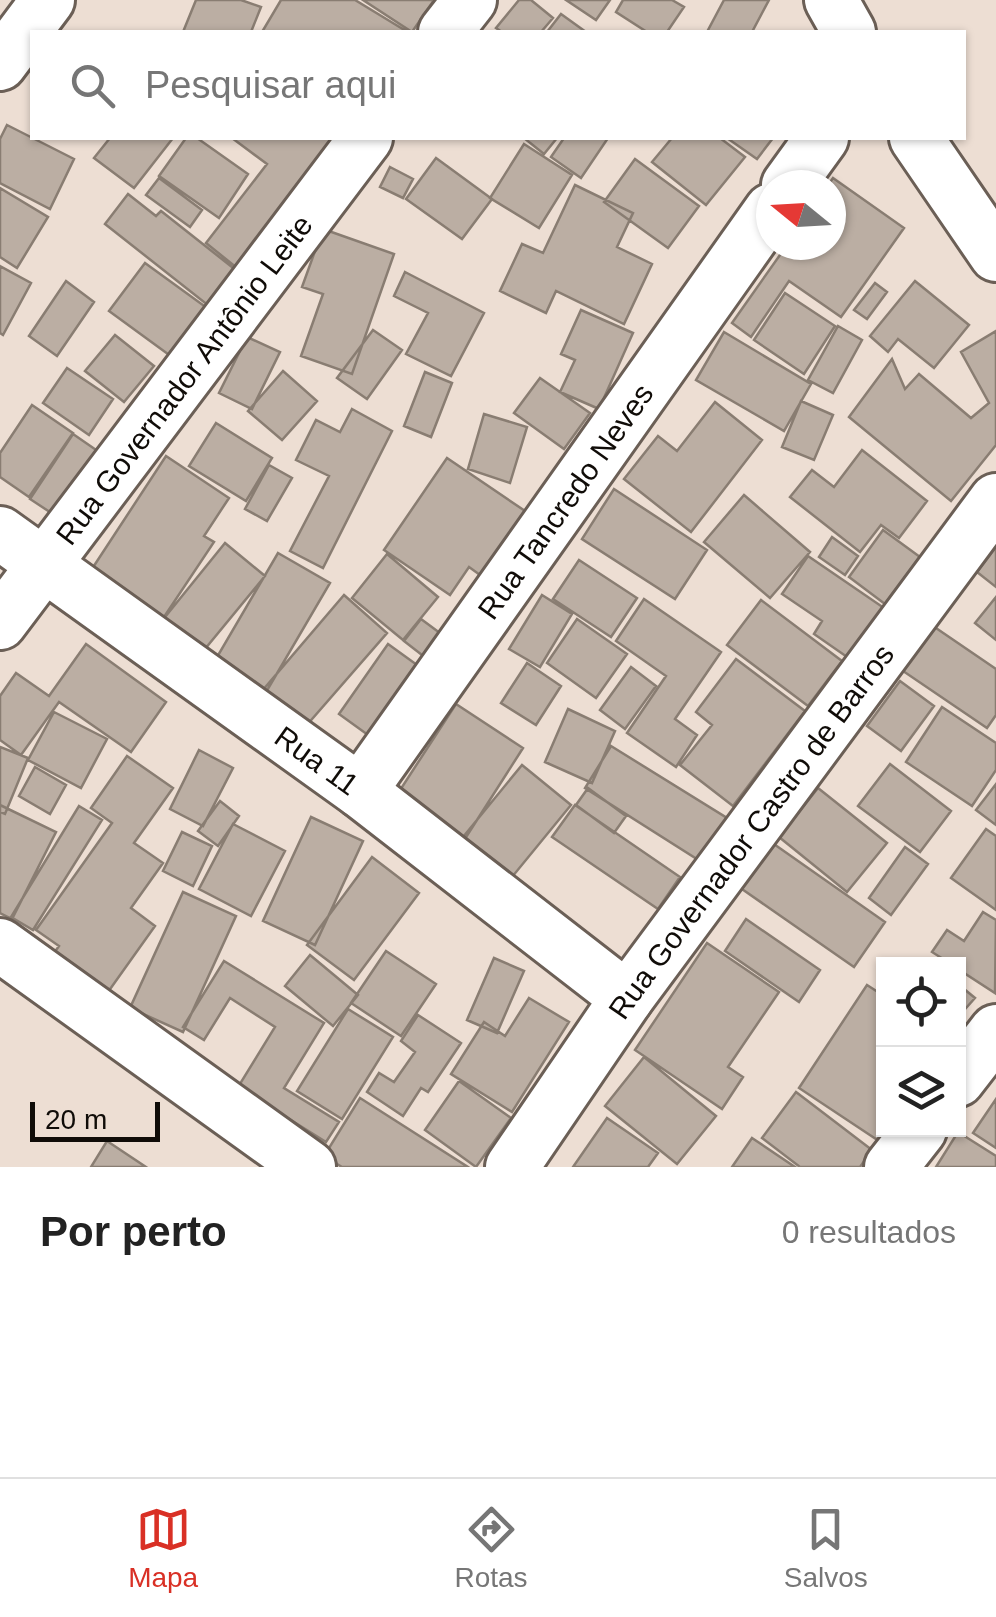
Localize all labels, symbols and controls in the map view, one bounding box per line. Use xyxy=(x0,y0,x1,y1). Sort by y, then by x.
search box xyxy=(30,30,966,140)
icon: search xyxy=(65,58,120,113)
text: Pesquisar aqui xyxy=(145,64,396,106)
north arrow xyxy=(756,170,846,260)
street label: Rua Governador Antônio Leite xyxy=(49,208,318,551)
street label: Rua Tancredo Neves xyxy=(471,377,659,625)
street label: Rua Governador Castro de Barros xyxy=(602,638,900,1025)
street label: Rua 11 xyxy=(269,719,365,801)
map controls xyxy=(876,957,966,1137)
button: locate xyxy=(876,957,966,1047)
button: layers xyxy=(876,1047,966,1137)
scale bar xyxy=(30,1097,160,1142)
text: 20 m xyxy=(45,1104,107,1135)
text: Por perto xyxy=(40,1208,227,1255)
text: 0 resultados xyxy=(782,1214,956,1250)
tab: Mapa xyxy=(128,1502,198,1594)
tab: Rotas xyxy=(454,1502,528,1594)
tab: Salvos xyxy=(784,1502,868,1594)

